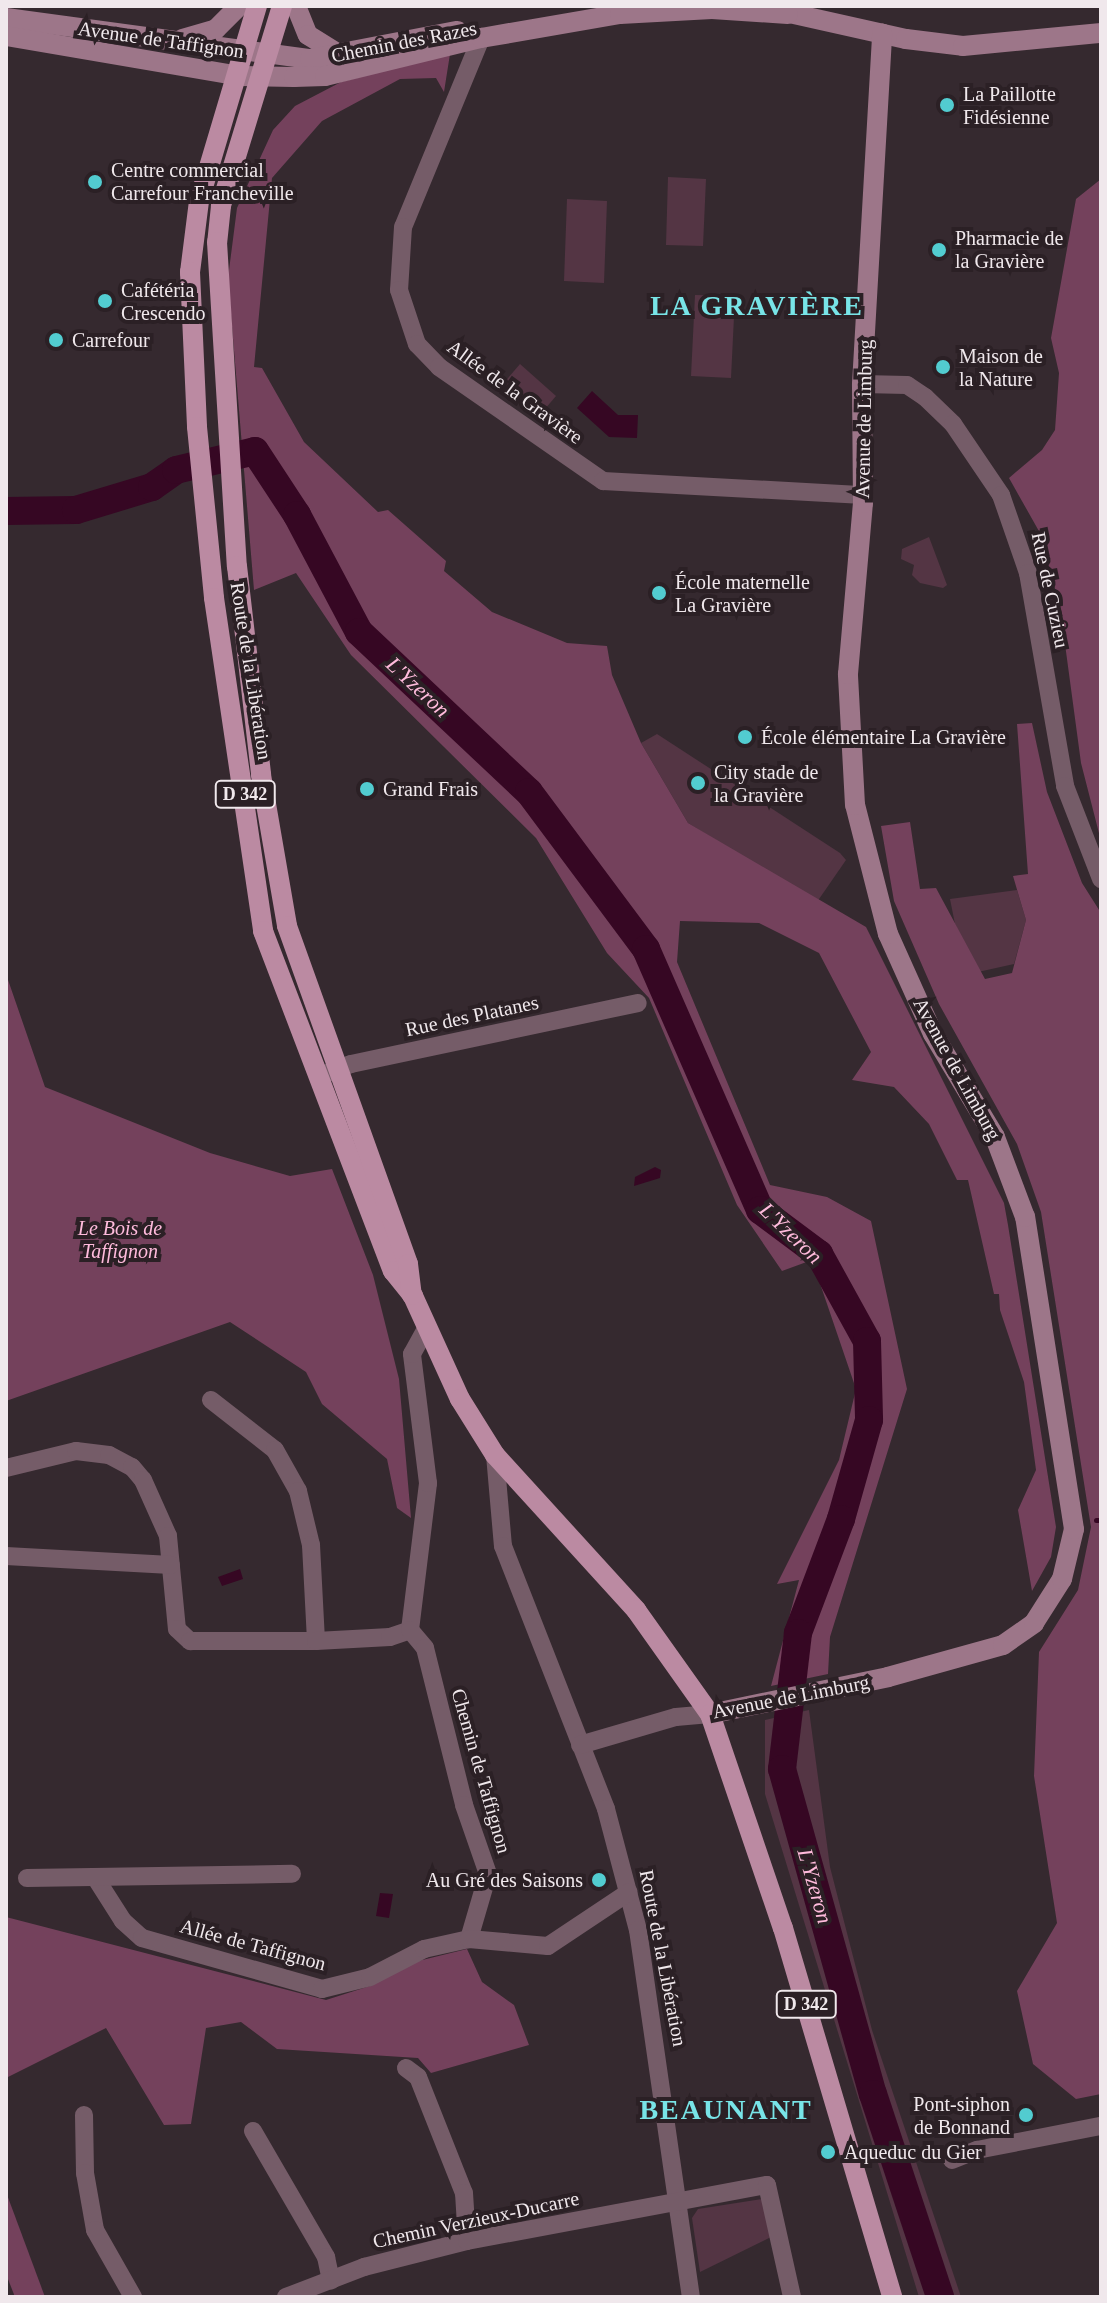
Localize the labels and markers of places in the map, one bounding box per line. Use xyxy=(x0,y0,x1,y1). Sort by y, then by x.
place label: La Paillotte Fidésienne xyxy=(963,82,1056,129)
marker: La Paillotte Fidésienne xyxy=(938,96,956,114)
place label: Centre commercial Carrefour Francheville xyxy=(111,158,294,205)
marker: Centre commercial Carrefour Francheville xyxy=(86,173,104,191)
place label: Pharmacie de la Gravière xyxy=(955,226,1063,273)
marker: Pharmacie de la Gravière xyxy=(930,241,948,259)
place label: Cafétéria Crescendo xyxy=(121,278,205,325)
marker: Cafétéria Crescendo xyxy=(96,292,114,310)
place label: Carrefour xyxy=(72,328,150,352)
marker: Carrefour xyxy=(47,331,65,349)
place label: Maison de la Nature xyxy=(959,344,1043,391)
marker: Maison de la Nature xyxy=(934,358,952,376)
place label: École maternelle La Gravière xyxy=(675,570,810,617)
marker: École maternelle La Gravière xyxy=(650,584,668,602)
place label: École élémentaire La Gravière xyxy=(761,725,1006,749)
marker: École élémentaire La Gravière xyxy=(736,728,754,746)
place label: City stade de la Gravière xyxy=(714,760,818,807)
marker: City stade de la Gravière xyxy=(689,774,707,792)
place label: Grand Frais xyxy=(383,777,478,801)
marker: Grand Frais xyxy=(358,780,376,798)
place label: Au Gré des Saisons xyxy=(426,1868,583,1892)
marker: Au Gré des Saisons xyxy=(590,1871,608,1889)
place label: Pont-siphon de Bonnand xyxy=(913,2092,1010,2139)
marker: Pont-siphon de Bonnand xyxy=(1017,2106,1035,2124)
place label: Aqueduc du Gier xyxy=(844,2140,982,2164)
marker: Aqueduc du Gier xyxy=(819,2143,837,2161)

